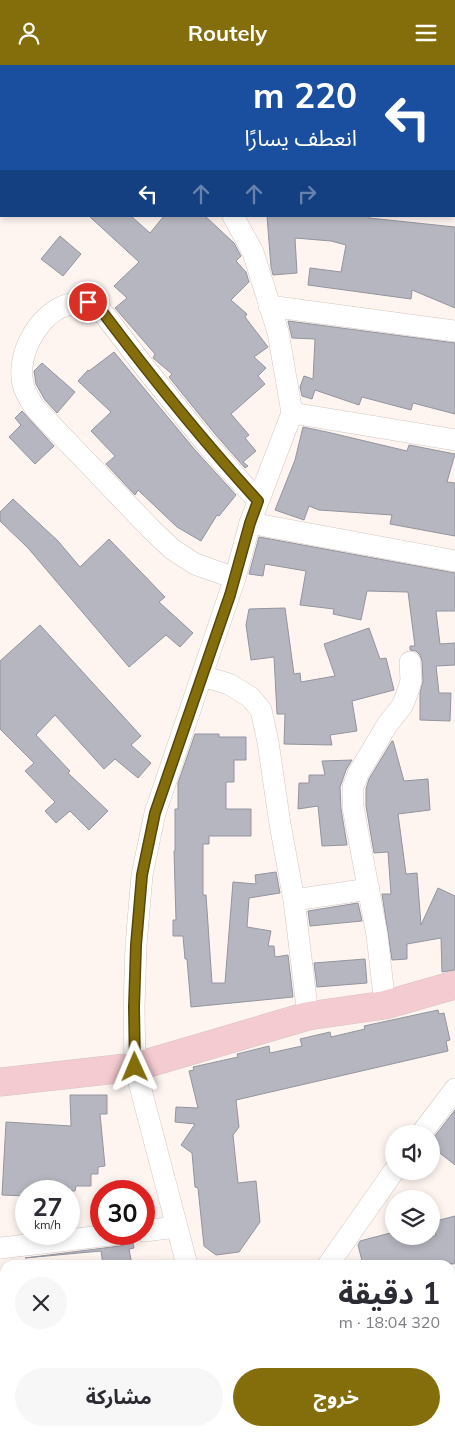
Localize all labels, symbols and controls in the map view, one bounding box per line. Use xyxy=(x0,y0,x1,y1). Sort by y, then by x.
icon: person xyxy=(15,19,43,47)
text: Routely xyxy=(188,19,267,47)
icon: menu xyxy=(412,19,440,47)
text: 220 m xyxy=(253,73,357,117)
icon: left xyxy=(375,85,440,150)
text: انعطف يسارًا xyxy=(244,124,357,152)
icon: left xyxy=(134,180,162,208)
icon: ahead xyxy=(187,180,215,208)
icon: ahead xyxy=(240,180,268,208)
icon: right xyxy=(293,180,321,208)
pin xyxy=(67,281,109,323)
icon: arrive xyxy=(74,288,102,316)
position arrow xyxy=(108,1040,160,1092)
map controls xyxy=(385,1125,440,1245)
button: sound xyxy=(385,1125,440,1180)
speed limit sign: 30 xyxy=(90,1180,155,1245)
button: layers xyxy=(385,1190,440,1245)
text: 27 xyxy=(32,1191,63,1222)
text: km/h xyxy=(34,1217,61,1232)
text: 1 دقيقة xyxy=(338,1274,440,1312)
button: close xyxy=(15,1277,67,1329)
text: 320 m · 18:04 xyxy=(339,1312,440,1332)
button: مشاركة xyxy=(15,1368,223,1426)
button: خروج xyxy=(233,1368,440,1426)

